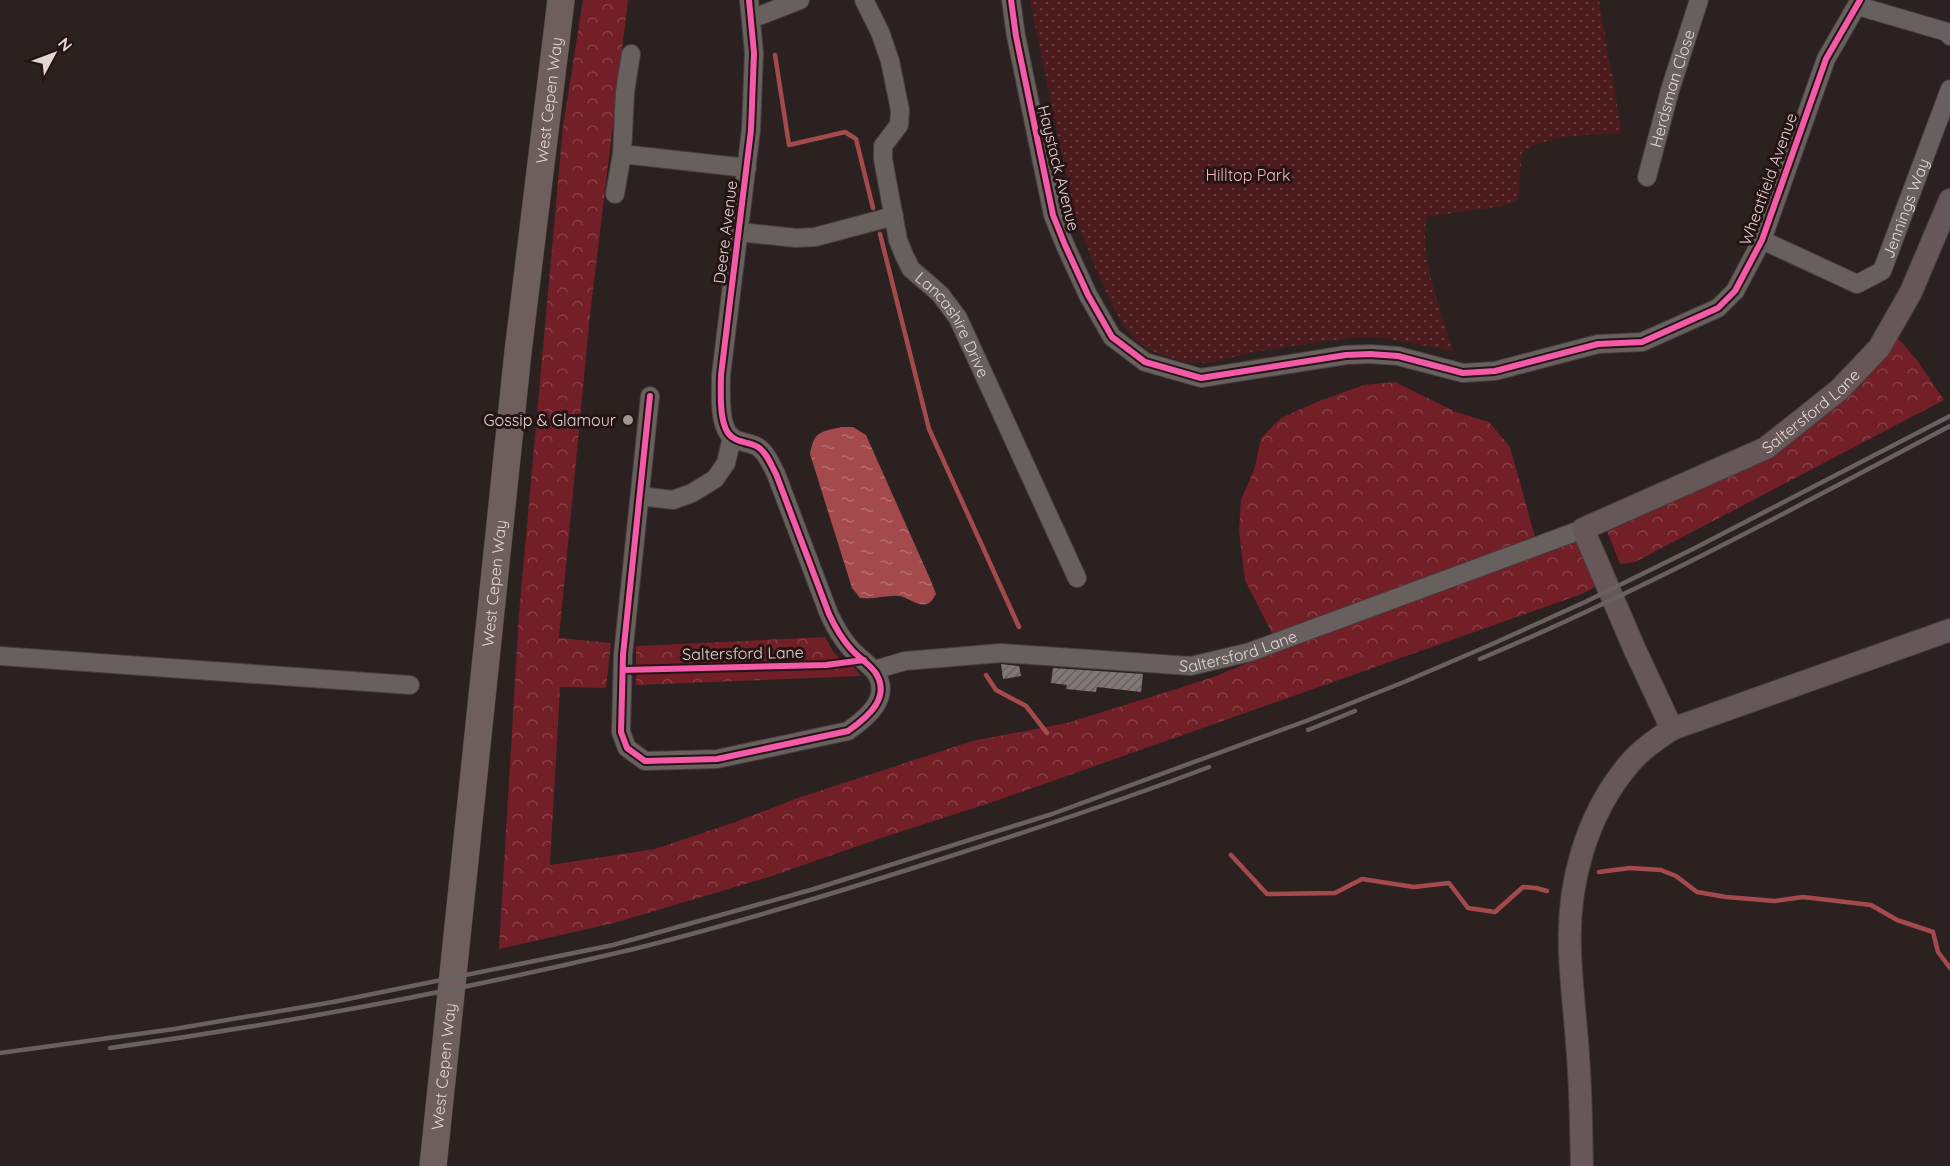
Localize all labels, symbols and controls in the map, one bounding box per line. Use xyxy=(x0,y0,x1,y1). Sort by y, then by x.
north arrow xyxy=(24,24,84,84)
street label: Herdsman Close xyxy=(1645,27,1699,149)
text: N xyxy=(54,33,77,55)
street label: West Cepen Way xyxy=(531,36,566,165)
street label: Haystack Avenue xyxy=(1034,103,1084,233)
street label: Wheatfield Avenue xyxy=(1735,110,1801,248)
street label: Jennings Way xyxy=(1878,155,1933,261)
park label: Hilltop Park xyxy=(1205,165,1291,185)
street label: Deere Avenue xyxy=(709,179,741,285)
street label: Lancashire Drive xyxy=(911,267,994,381)
street label: Saltersford Lane xyxy=(1758,365,1864,458)
place label: Gossip & Glamour xyxy=(483,410,616,430)
marker: Gossip & Glamour xyxy=(621,413,635,427)
street label: West Cepen Way xyxy=(477,519,510,648)
street label: Saltersford Lane xyxy=(1178,626,1300,676)
street label: Saltersford Lane xyxy=(682,642,804,664)
street label: West Cepen Way xyxy=(427,1002,460,1131)

